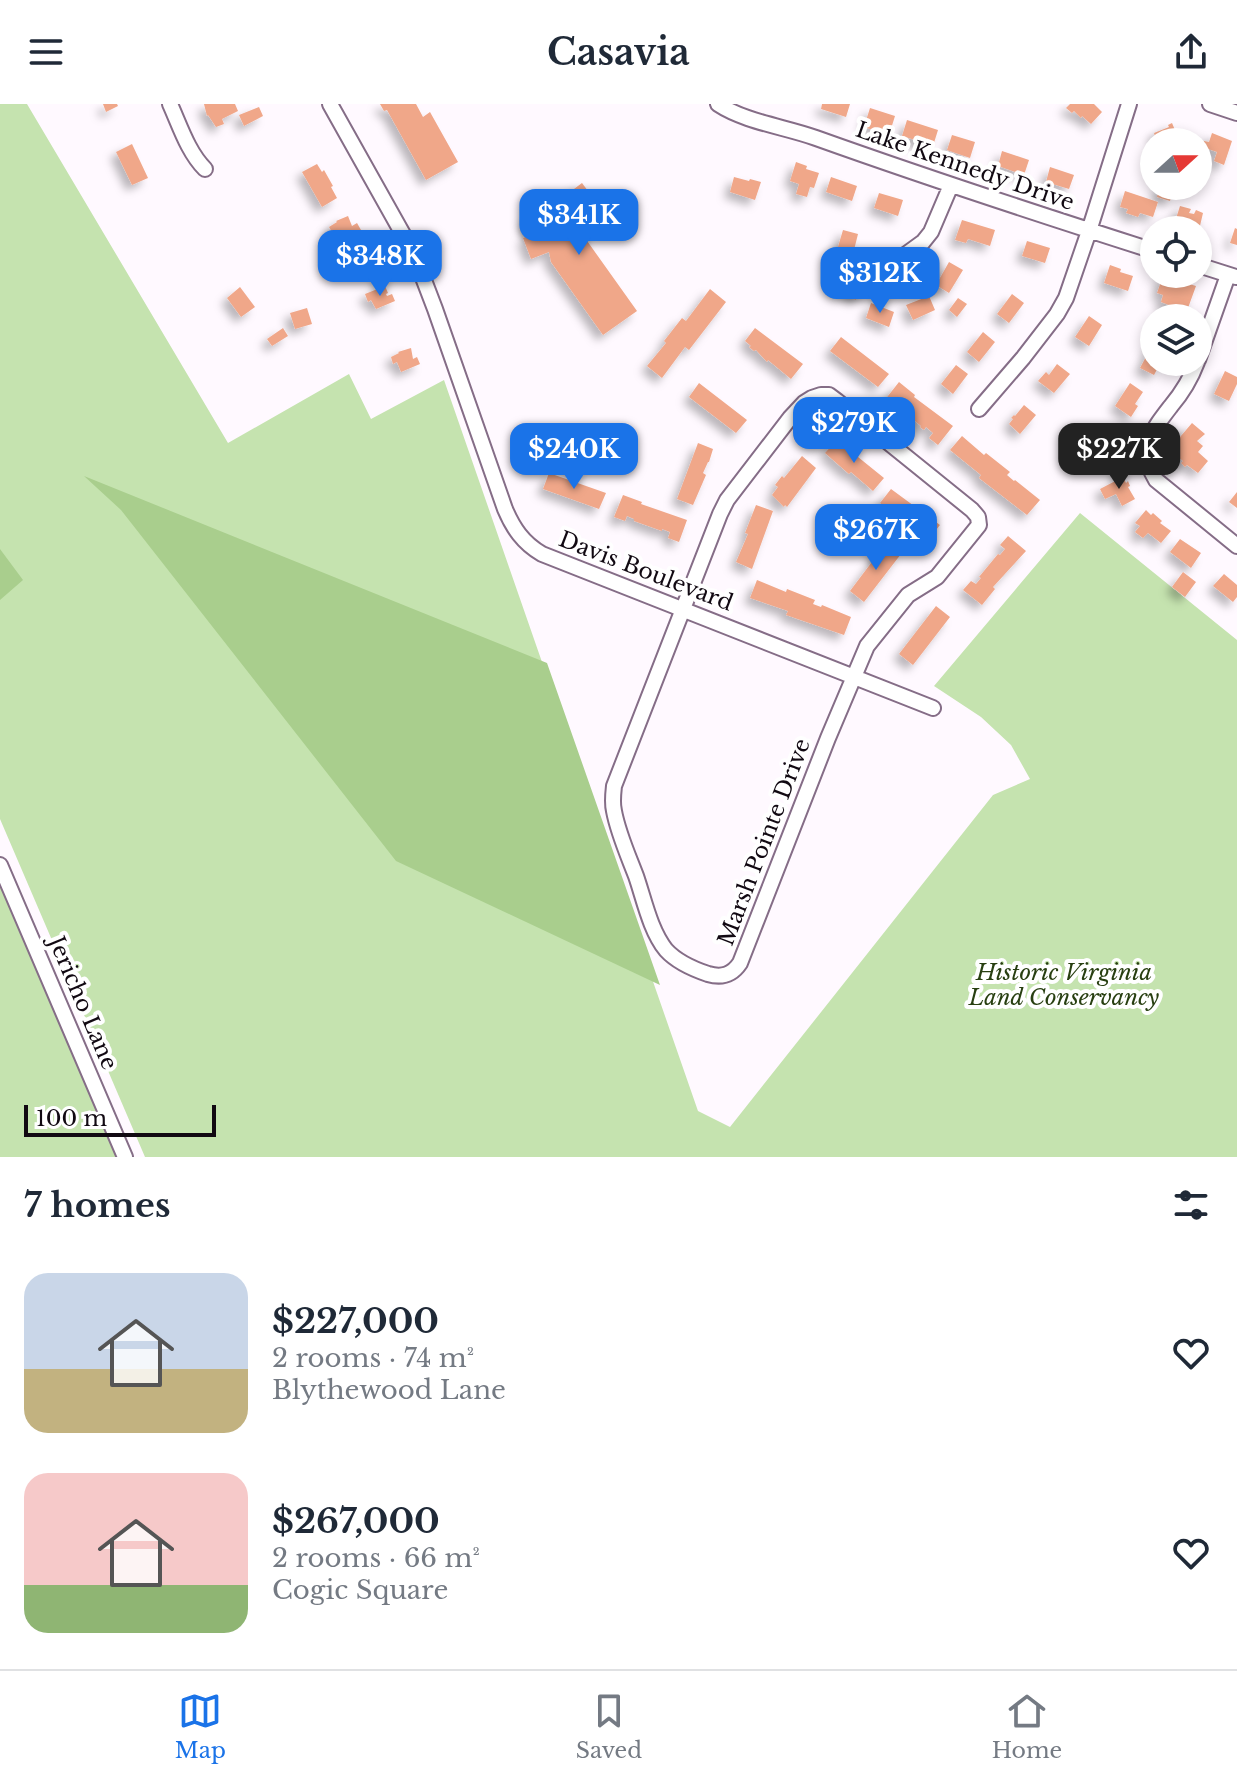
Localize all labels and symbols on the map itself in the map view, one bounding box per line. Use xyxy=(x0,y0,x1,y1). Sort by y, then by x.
street label: Lake Kennedy Drive xyxy=(852,116,1078,216)
north arrow xyxy=(1140,128,1212,200)
pin: $341K xyxy=(523,189,635,257)
pin: $348K xyxy=(324,230,436,298)
pin: $312K xyxy=(824,247,936,315)
pin: $279K xyxy=(798,397,910,465)
pin: $240K xyxy=(518,423,630,491)
pin: $227K xyxy=(1063,423,1175,491)
pin: $267K xyxy=(820,504,932,572)
street label: Davis Boulevard xyxy=(555,525,737,617)
street label: Marsh Pointe Drive xyxy=(712,735,816,949)
street label: Jericho Lane xyxy=(42,929,123,1074)
park label: Historic Virginia Land Conservancy xyxy=(968,959,1160,1011)
scale bar xyxy=(24,1101,216,1137)

